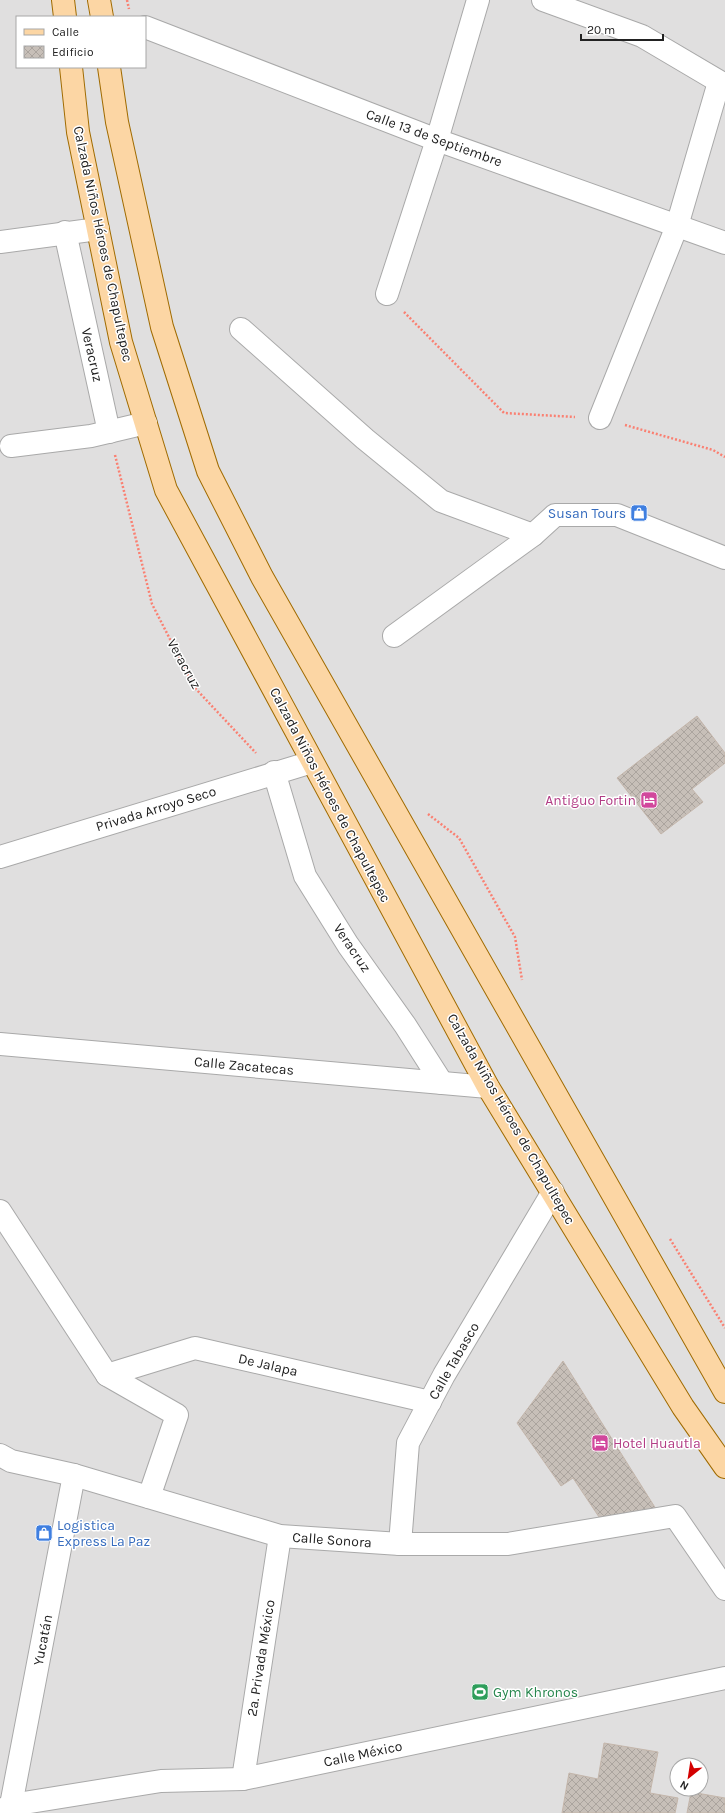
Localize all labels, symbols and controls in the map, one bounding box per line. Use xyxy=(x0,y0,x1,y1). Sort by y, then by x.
legend xyxy=(16,16,146,68)
scale bar xyxy=(581,16,663,42)
text: 20 m xyxy=(587,23,615,37)
text: Calle xyxy=(52,25,79,39)
text: Edificio xyxy=(52,45,93,59)
street label: Calle 13 de Septiembre xyxy=(364,105,504,171)
street label: Calzada Niños Héroes de Chapultepec xyxy=(70,124,136,364)
street label: Veracruz xyxy=(78,326,106,384)
shop icon: Susan Tours xyxy=(629,503,649,523)
place label: Susan Tours xyxy=(548,505,626,522)
street label: Veracruz xyxy=(163,636,205,692)
street label: Calzada Niños Héroes de Chapultepec xyxy=(266,685,394,905)
street label: Privada Arroyo Seco xyxy=(94,783,218,835)
hotel icon: Antiguo Fortin xyxy=(639,790,659,810)
place label: Antiguo Fortin xyxy=(545,792,636,809)
street label: Veracruz xyxy=(330,921,374,975)
street label: Calzada Niños Héroes de Chapultepec xyxy=(443,1011,579,1227)
street label: Calle Zacatecas xyxy=(193,1053,295,1079)
street label: Calle Tabasco xyxy=(425,1319,483,1403)
street label: De Jalapa xyxy=(237,1350,299,1380)
hotel icon: Hotel Huautla xyxy=(590,1433,610,1453)
place label: Hotel Huautla xyxy=(613,1435,701,1452)
place label: Logistica Express La Paz xyxy=(57,1517,150,1550)
shop icon: Logistica Express La Paz xyxy=(34,1523,54,1543)
street label: Calle Sonora xyxy=(292,1529,372,1551)
street label: 2a. Privada México xyxy=(243,1598,279,1718)
street label: Yucatán xyxy=(30,1613,56,1667)
sports icon: Gym Khronos xyxy=(470,1682,490,1702)
place label: Gym Khronos xyxy=(493,1684,578,1701)
street label: Calle México xyxy=(322,1737,404,1771)
north arrow xyxy=(669,1757,709,1797)
text: N xyxy=(678,1778,691,1793)

